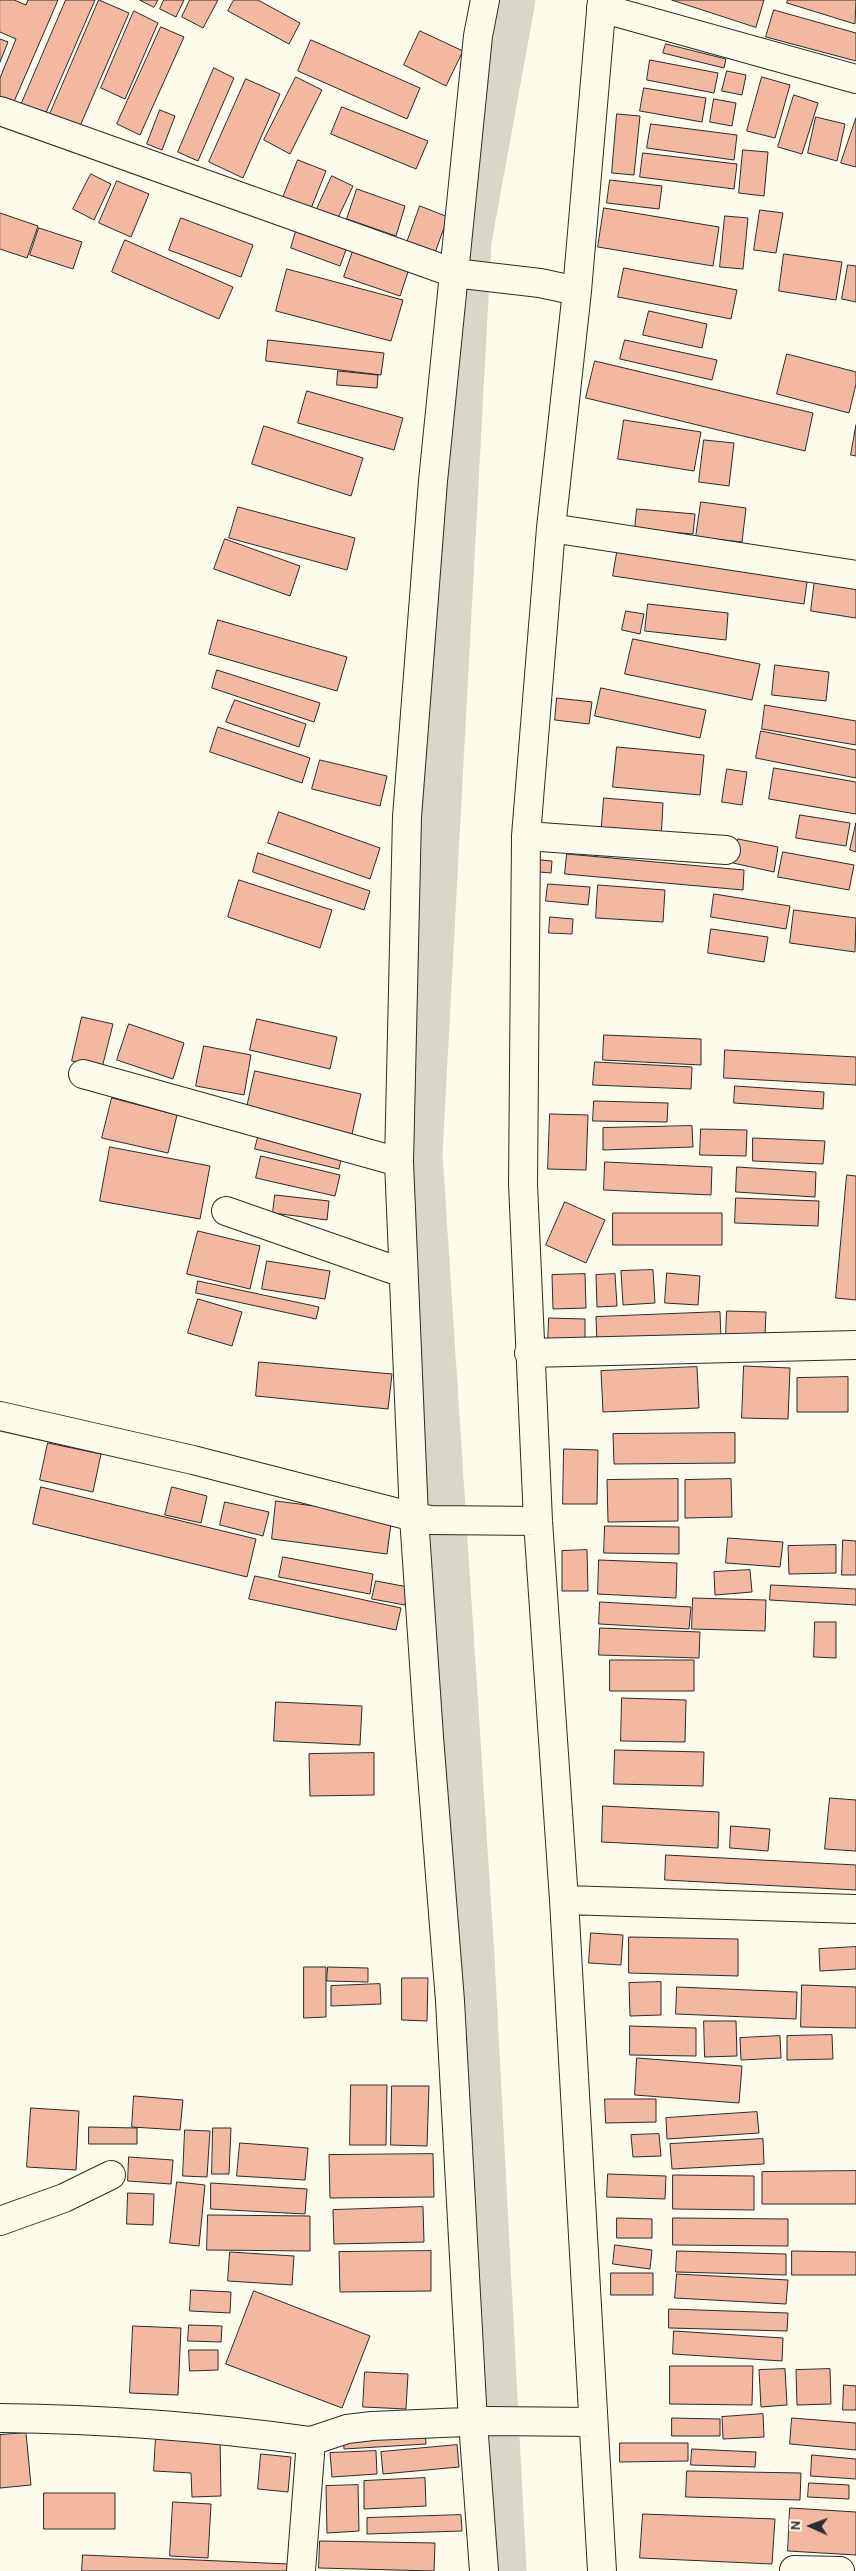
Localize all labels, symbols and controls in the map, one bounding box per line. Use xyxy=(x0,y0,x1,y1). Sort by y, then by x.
north arrow xyxy=(786,2501,836,2551)
text: N xyxy=(787,2520,804,2531)

